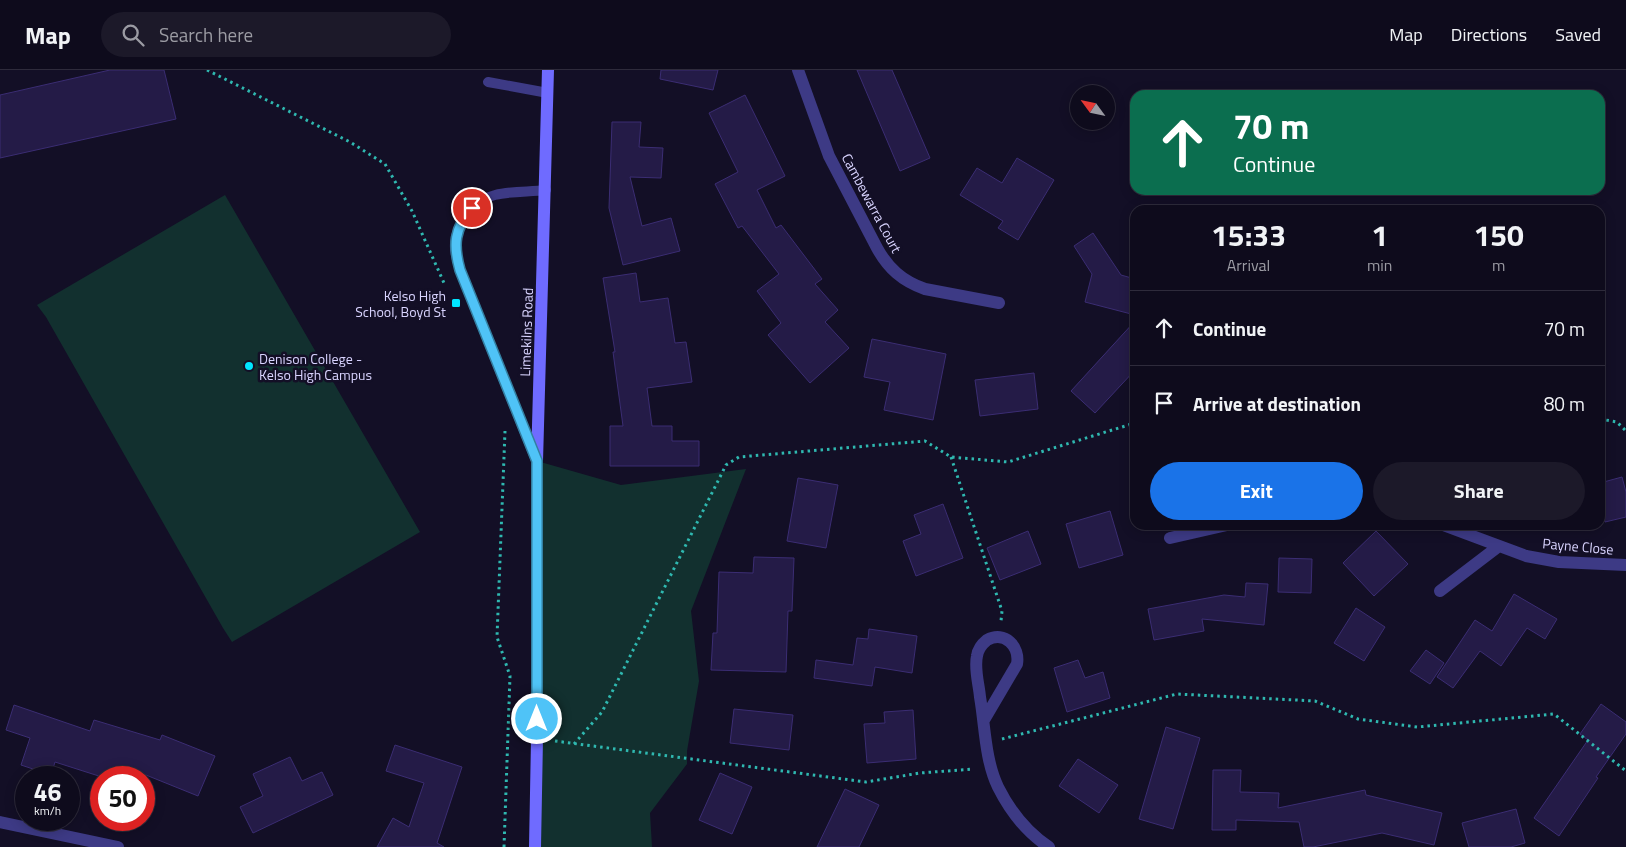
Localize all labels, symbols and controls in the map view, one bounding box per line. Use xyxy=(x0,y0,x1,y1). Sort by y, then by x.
search box xyxy=(101,12,451,57)
text: Map xyxy=(25,17,71,53)
text: Search here xyxy=(159,20,253,49)
icon: search xyxy=(119,21,147,49)
text: Map xyxy=(1389,21,1423,48)
text: Directions xyxy=(1451,21,1527,48)
text: Saved xyxy=(1555,21,1601,48)
north arrow xyxy=(1070,85,1115,130)
map controls xyxy=(1070,85,1115,130)
text: 70 m xyxy=(1233,99,1309,153)
icon: ahead xyxy=(1150,110,1215,175)
text: Continue xyxy=(1233,147,1315,181)
street label: Cambewarra Court xyxy=(837,149,907,257)
pin xyxy=(451,187,493,229)
icon: arrive xyxy=(458,194,486,222)
text: 15:33 xyxy=(1211,212,1286,258)
text: 1 xyxy=(1371,212,1388,258)
text: 150 xyxy=(1474,212,1524,258)
text: Arrival xyxy=(1227,253,1270,277)
text: min xyxy=(1367,253,1392,277)
text: m xyxy=(1492,253,1505,277)
place label: Kelso High School, Boyd St xyxy=(355,285,446,322)
street label: Limekilns Road xyxy=(514,287,538,377)
marker: Kelso High School, Boyd St xyxy=(450,297,462,309)
icon: ahead xyxy=(1150,314,1178,342)
text: Continue xyxy=(1193,314,1266,343)
text: 70 m xyxy=(1544,314,1585,343)
place label: Denison College - Kelso High Campus xyxy=(259,348,372,385)
marker: Denison College - Kelso High Campus xyxy=(243,360,255,372)
icon: arrive xyxy=(1150,389,1178,417)
text: Arrive at destination xyxy=(1193,389,1361,418)
text: 80 m xyxy=(1544,389,1585,418)
button: Exit xyxy=(1150,462,1363,520)
button: Share xyxy=(1373,462,1585,520)
street label: Payne Close xyxy=(1542,532,1614,560)
position arrow xyxy=(510,692,562,744)
speed limit sign: 50 xyxy=(90,766,155,831)
text: 46 xyxy=(33,773,62,811)
text: km/h xyxy=(34,801,61,820)

